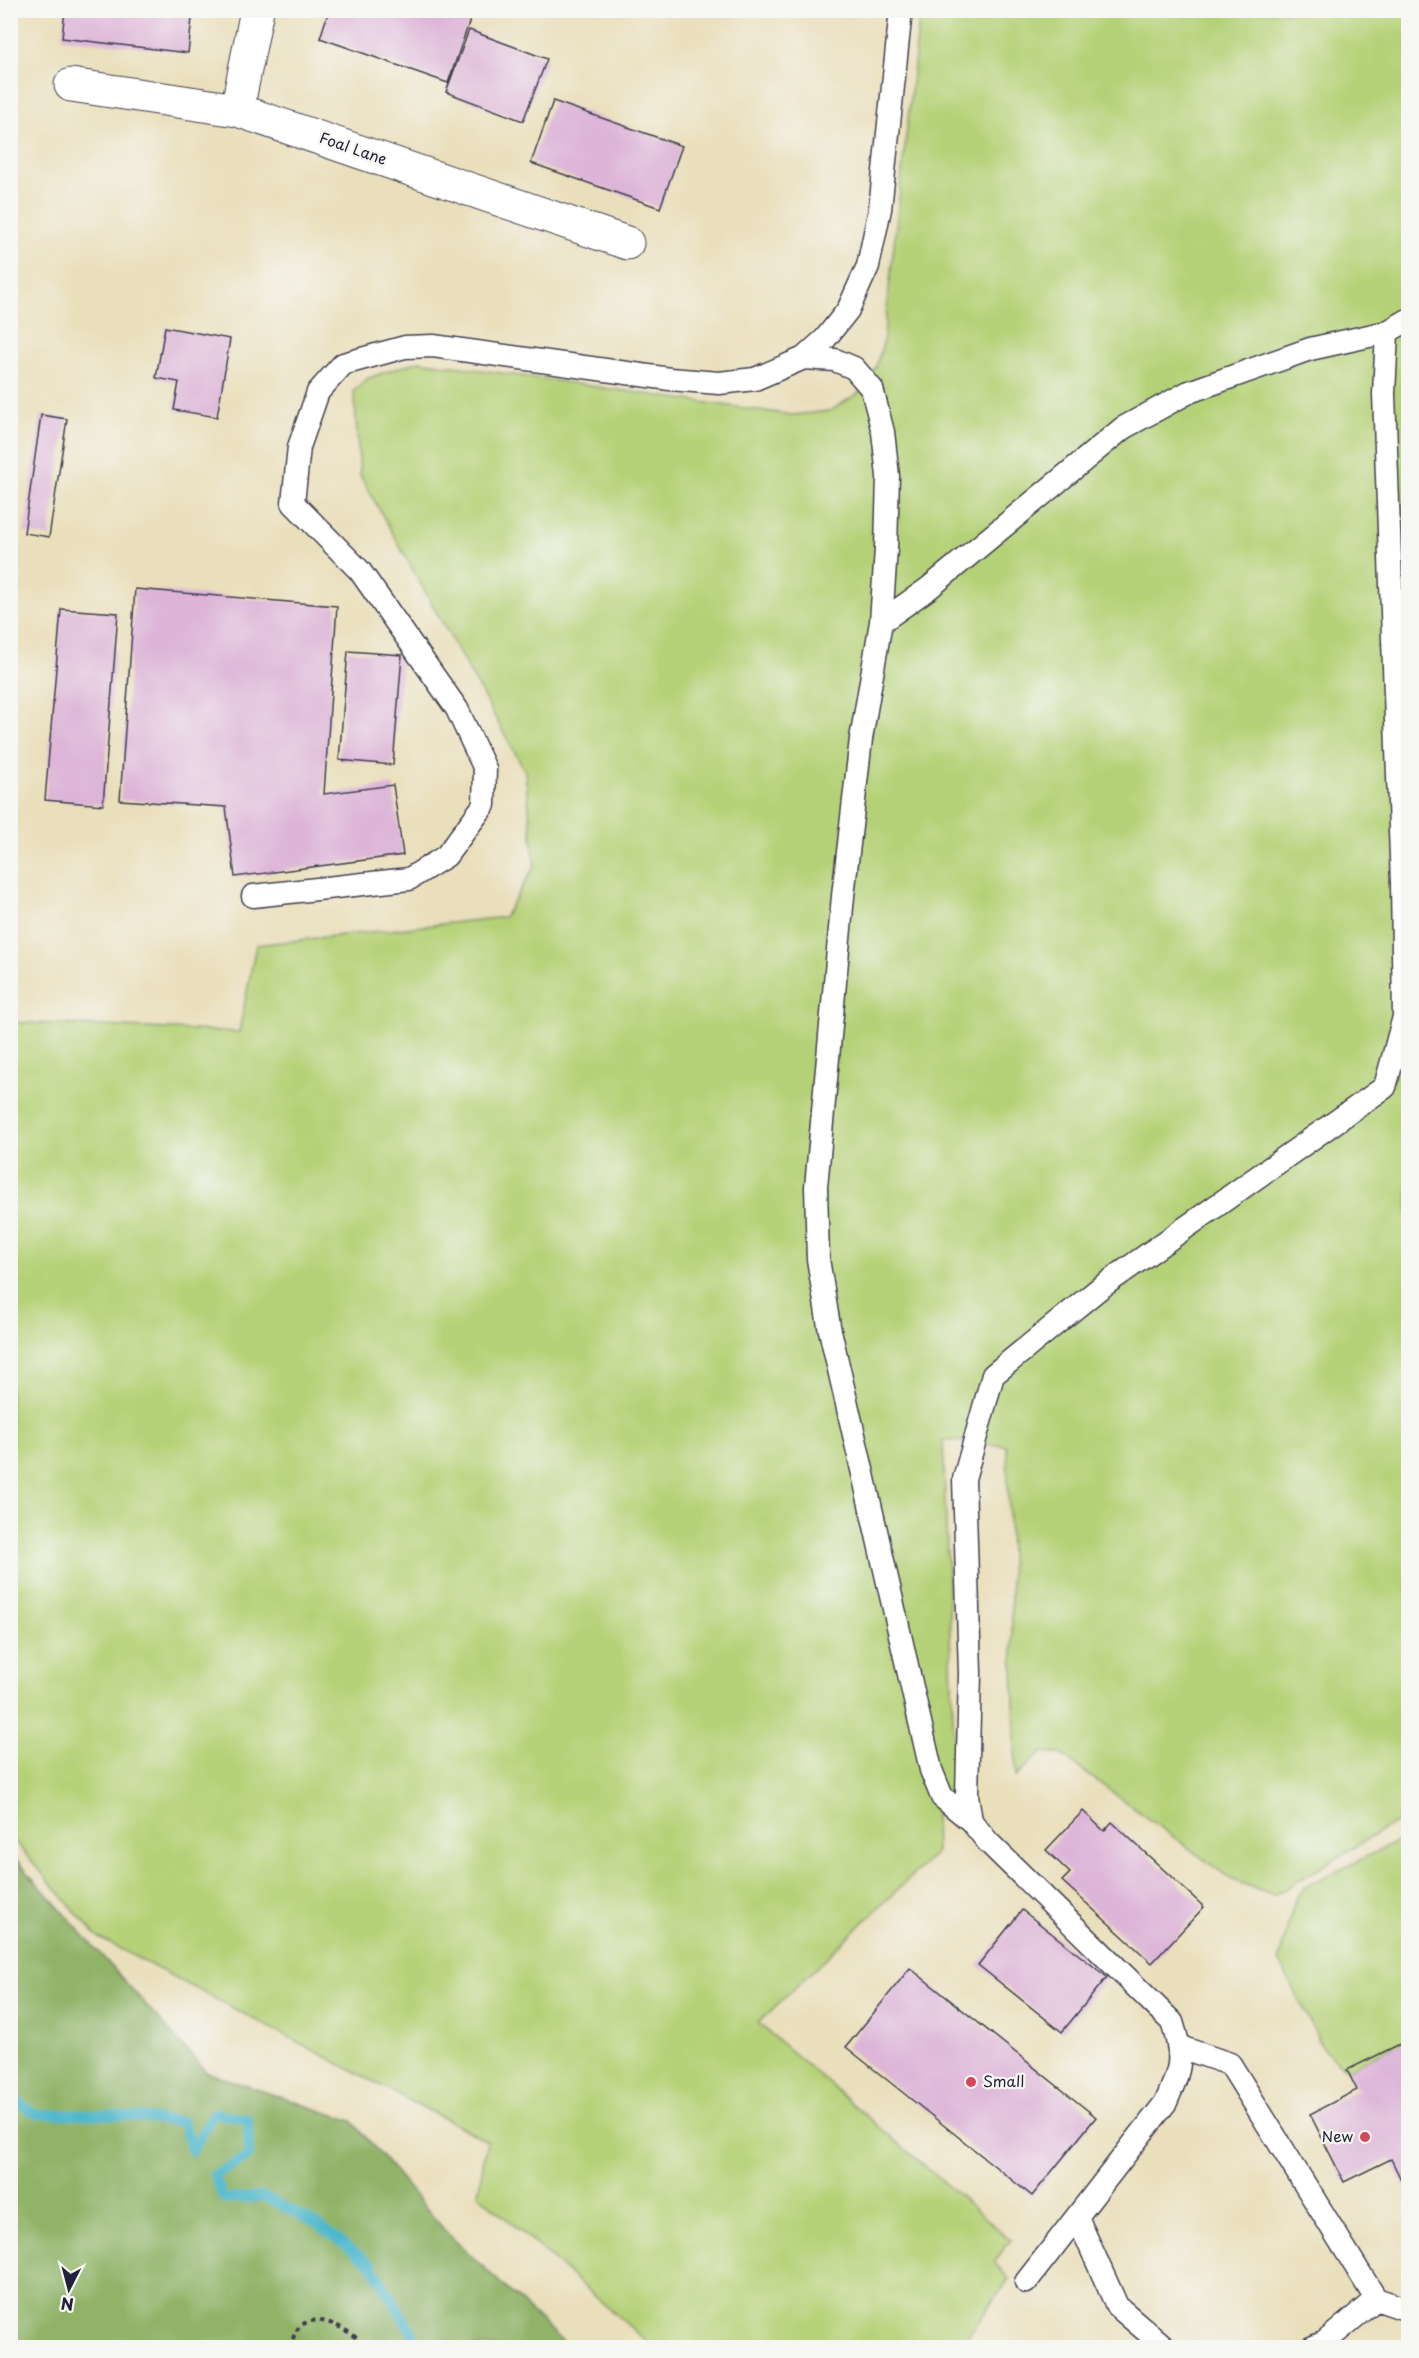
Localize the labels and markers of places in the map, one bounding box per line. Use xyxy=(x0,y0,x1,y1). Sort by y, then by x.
place label: Small xyxy=(983,2069,1024,2092)
marker: Small xyxy=(964,2075,978,2089)
place label: New xyxy=(1321,2124,1353,2147)
marker: New xyxy=(1358,2130,1372,2144)

